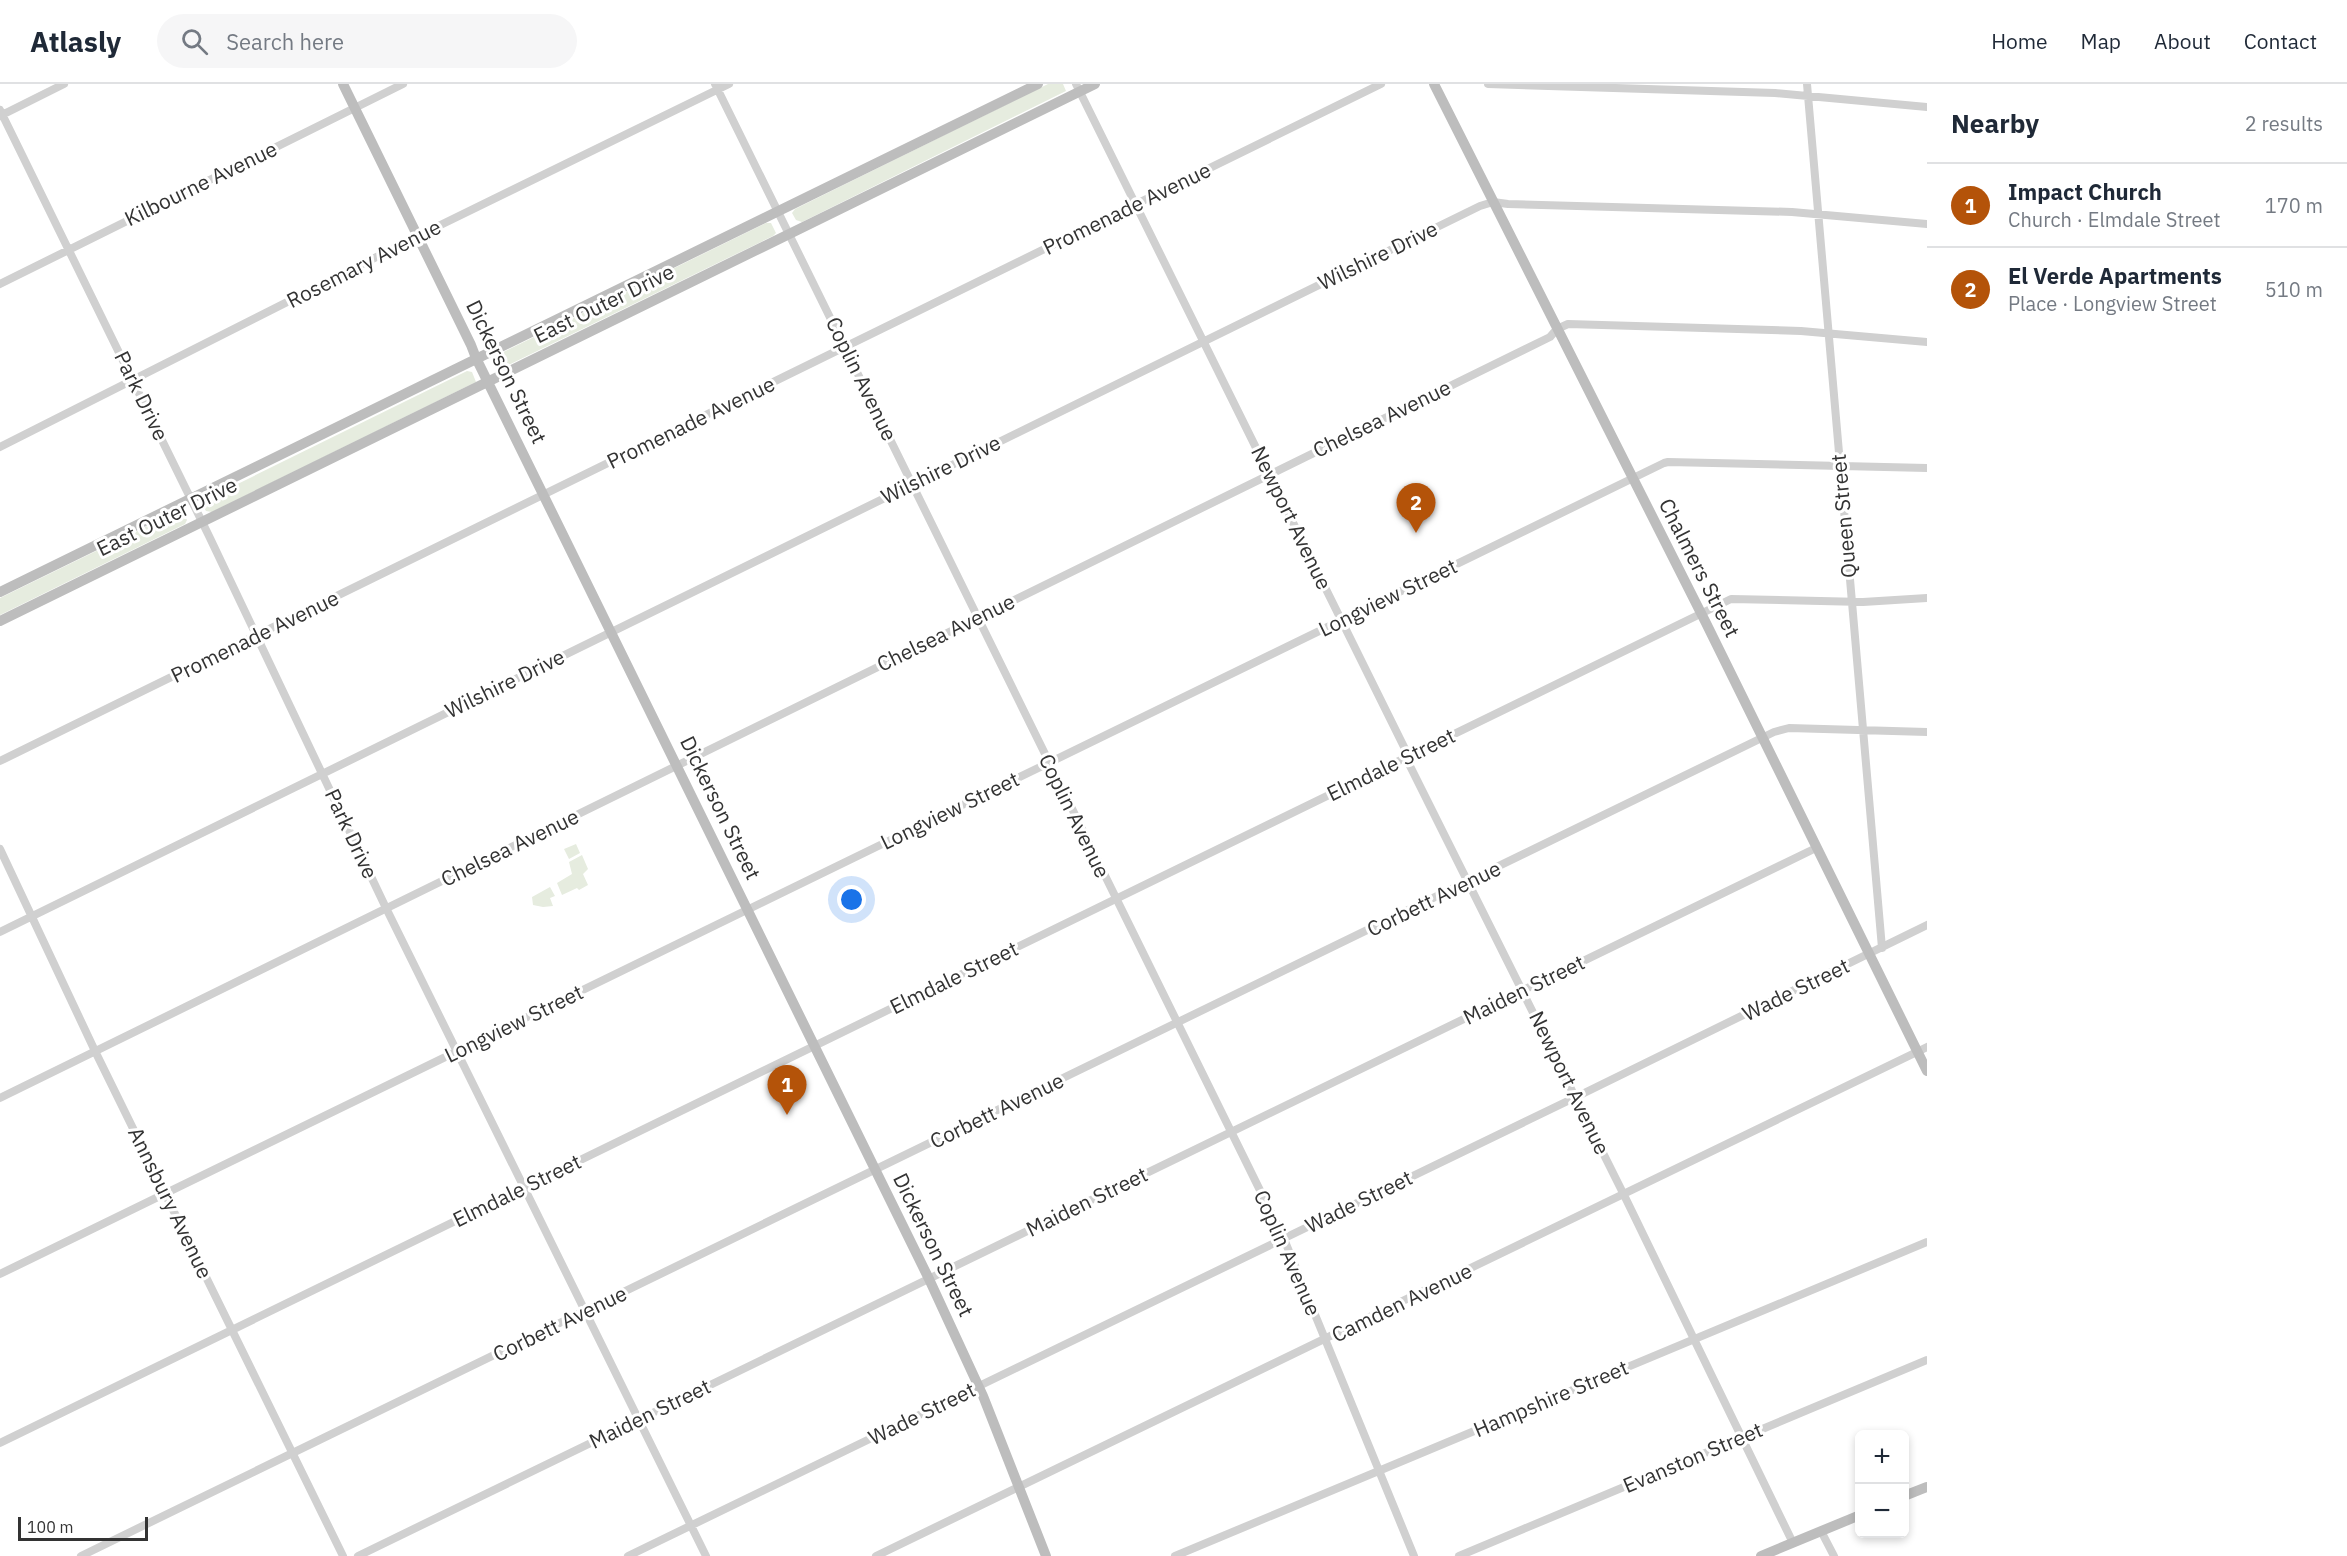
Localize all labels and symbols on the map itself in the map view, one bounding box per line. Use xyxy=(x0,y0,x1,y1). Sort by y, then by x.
street label: Kilbourne Avenue xyxy=(120,134,281,232)
street label: Promenade Avenue xyxy=(1038,155,1215,261)
street label: Rosemary Avenue xyxy=(282,212,445,314)
street label: Wilshire Drive xyxy=(1313,214,1442,296)
street label: East Outer Drive xyxy=(529,257,678,349)
street label: Dickerson Street xyxy=(460,295,554,448)
street label: Coplin Avenue xyxy=(820,312,904,445)
street label: Park Drive xyxy=(108,346,176,445)
street label: Promenade Avenue xyxy=(602,369,779,475)
street label: Chelsea Avenue xyxy=(1308,373,1455,464)
street label: Wilshire Drive xyxy=(876,428,1005,510)
street label: Newport Avenue xyxy=(1245,441,1339,594)
street label: Queen Street xyxy=(1824,453,1862,579)
street label: East Outer Drive xyxy=(92,470,241,562)
pin: 2 xyxy=(1396,484,1436,533)
street label: Chalmers Street xyxy=(1653,493,1747,642)
street label: Longview Street xyxy=(1314,551,1461,643)
street label: Promenade Avenue xyxy=(166,583,343,689)
street label: Chelsea Avenue xyxy=(872,587,1019,678)
street label: Wilshire Drive xyxy=(440,642,569,724)
street label: Elmdale Street xyxy=(1322,721,1459,807)
street label: Dickerson Street xyxy=(674,731,768,884)
street label: Coplin Avenue xyxy=(1033,749,1117,882)
street label: Longview Street xyxy=(876,764,1023,856)
street label: Park Drive xyxy=(319,784,385,883)
street label: Chelsea Avenue xyxy=(436,802,583,893)
street label: Corbett Avenue xyxy=(1362,854,1505,943)
your location xyxy=(837,885,866,914)
street label: Elmdale Street xyxy=(885,934,1022,1020)
street label: Maiden Street xyxy=(1458,948,1589,1031)
street label: Wade Street xyxy=(1737,951,1854,1027)
street label: Longview Street xyxy=(440,977,587,1069)
street label: Newport Avenue xyxy=(1523,1006,1617,1159)
pin: 1 xyxy=(768,1066,806,1115)
street label: Corbett Avenue xyxy=(925,1066,1068,1155)
street label: Annsbury Avenue xyxy=(122,1122,220,1283)
street label: Elmdale Street xyxy=(448,1147,585,1233)
street label: Maiden Street xyxy=(1021,1160,1152,1243)
street label: Wade Street xyxy=(1300,1163,1417,1239)
street label: Dickerson Street xyxy=(887,1168,981,1321)
street label: Coplin Avenue xyxy=(1248,1185,1328,1320)
street label: Camden Avenue xyxy=(1327,1256,1477,1348)
street label: Corbett Avenue xyxy=(488,1279,631,1368)
street label: Hampshire Street xyxy=(1469,1353,1632,1443)
street label: Maiden Street xyxy=(584,1372,715,1455)
street label: Wade Street xyxy=(863,1375,980,1451)
street label: Evanston Street xyxy=(1618,1415,1767,1499)
scale bar xyxy=(18,1514,148,1542)

